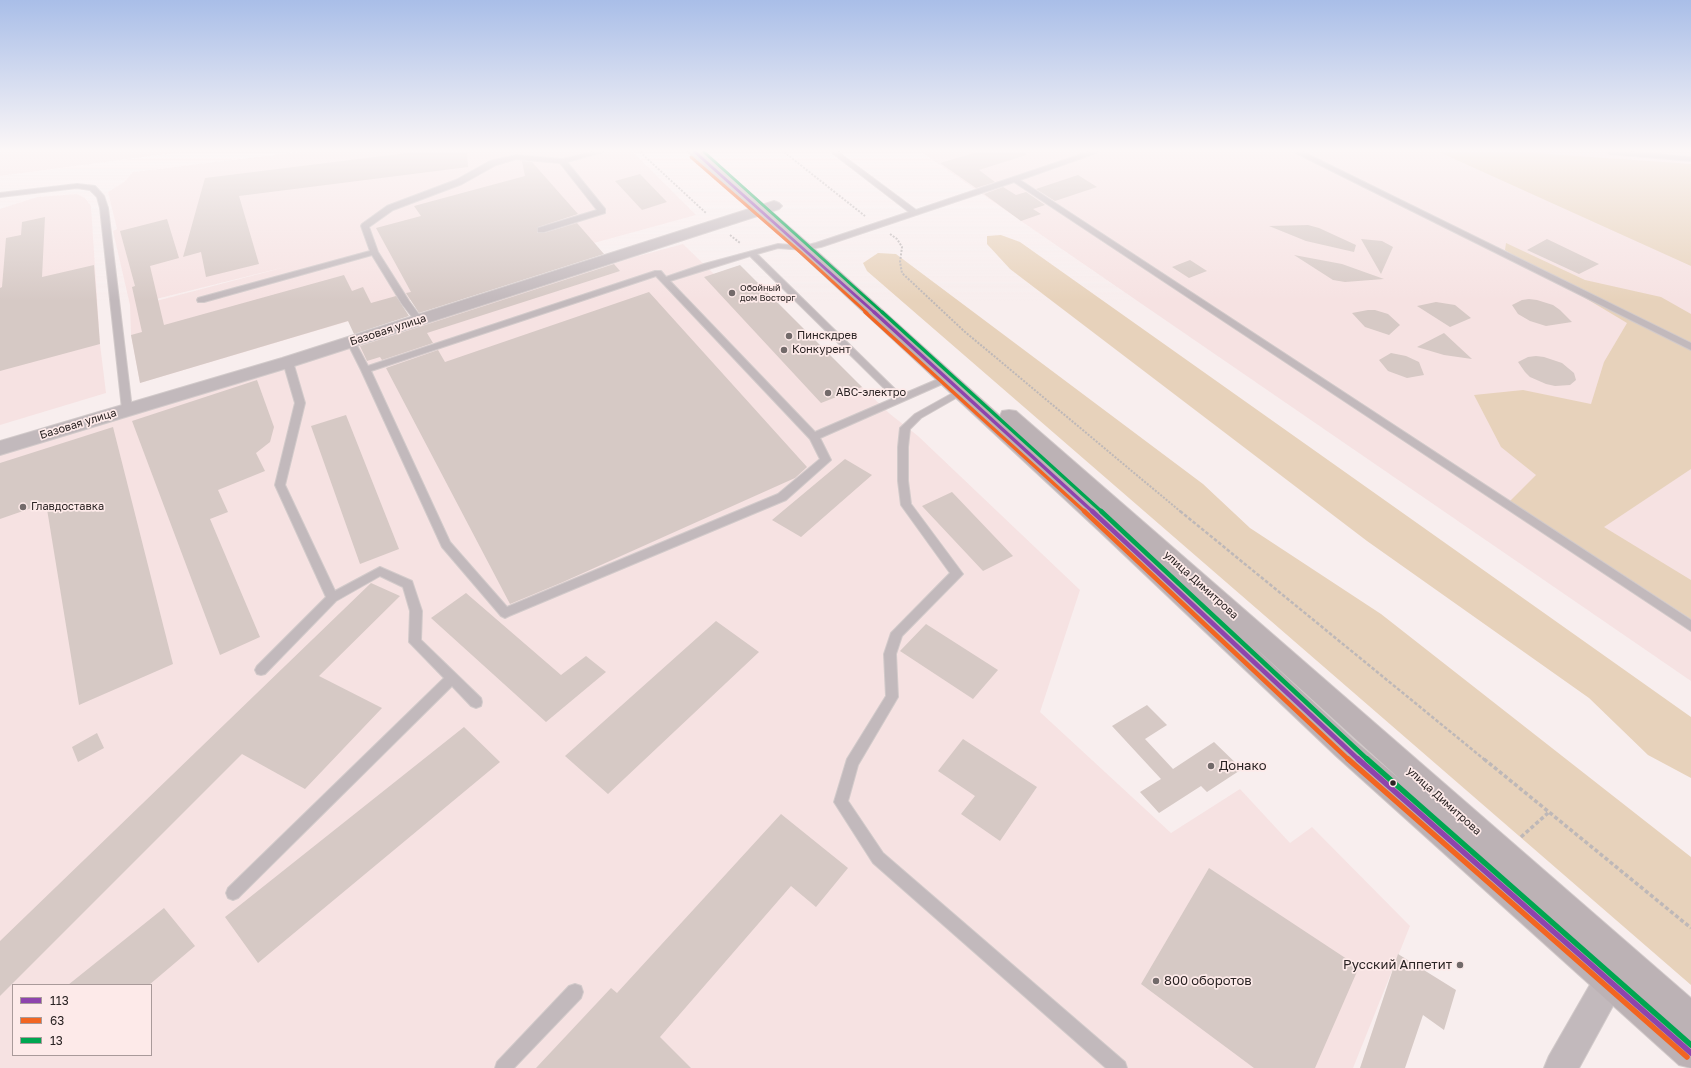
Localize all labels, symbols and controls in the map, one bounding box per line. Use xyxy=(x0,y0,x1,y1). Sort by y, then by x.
place label: Обойный дом Восторг xyxy=(740,283,795,304)
marker: Обойный дом Восторг xyxy=(727,288,737,298)
street label: Базовая улица xyxy=(348,311,428,349)
place label: Пинскдрев xyxy=(797,329,857,343)
marker: Пинскдрев xyxy=(784,331,794,341)
place label: Конкурент xyxy=(792,343,851,357)
marker: Конкурент xyxy=(779,345,789,355)
place label: АВС-электро xyxy=(836,386,906,400)
marker: АВС-электро xyxy=(823,388,833,398)
street label: Базовая улица xyxy=(38,406,118,442)
place label: Главдоставка xyxy=(31,500,104,514)
marker: Главдоставка xyxy=(18,502,28,512)
street label: улица Димитрова xyxy=(1161,548,1241,622)
place label: Донако xyxy=(1219,758,1266,774)
marker: Донако xyxy=(1206,761,1216,771)
street label: улица Димитрова xyxy=(1404,764,1484,838)
unlabelled marker xyxy=(1388,778,1398,788)
place label: Русский Аппетит xyxy=(1343,957,1452,973)
marker: Русский Аппетит xyxy=(1455,960,1465,970)
place label: 800 оборотов xyxy=(1164,973,1252,989)
marker: 800 оборотов xyxy=(1151,976,1161,986)
legend xyxy=(12,984,152,1056)
text: 113 xyxy=(50,993,69,1008)
text: 63 xyxy=(50,1013,64,1028)
text: 13 xyxy=(50,1033,63,1048)

